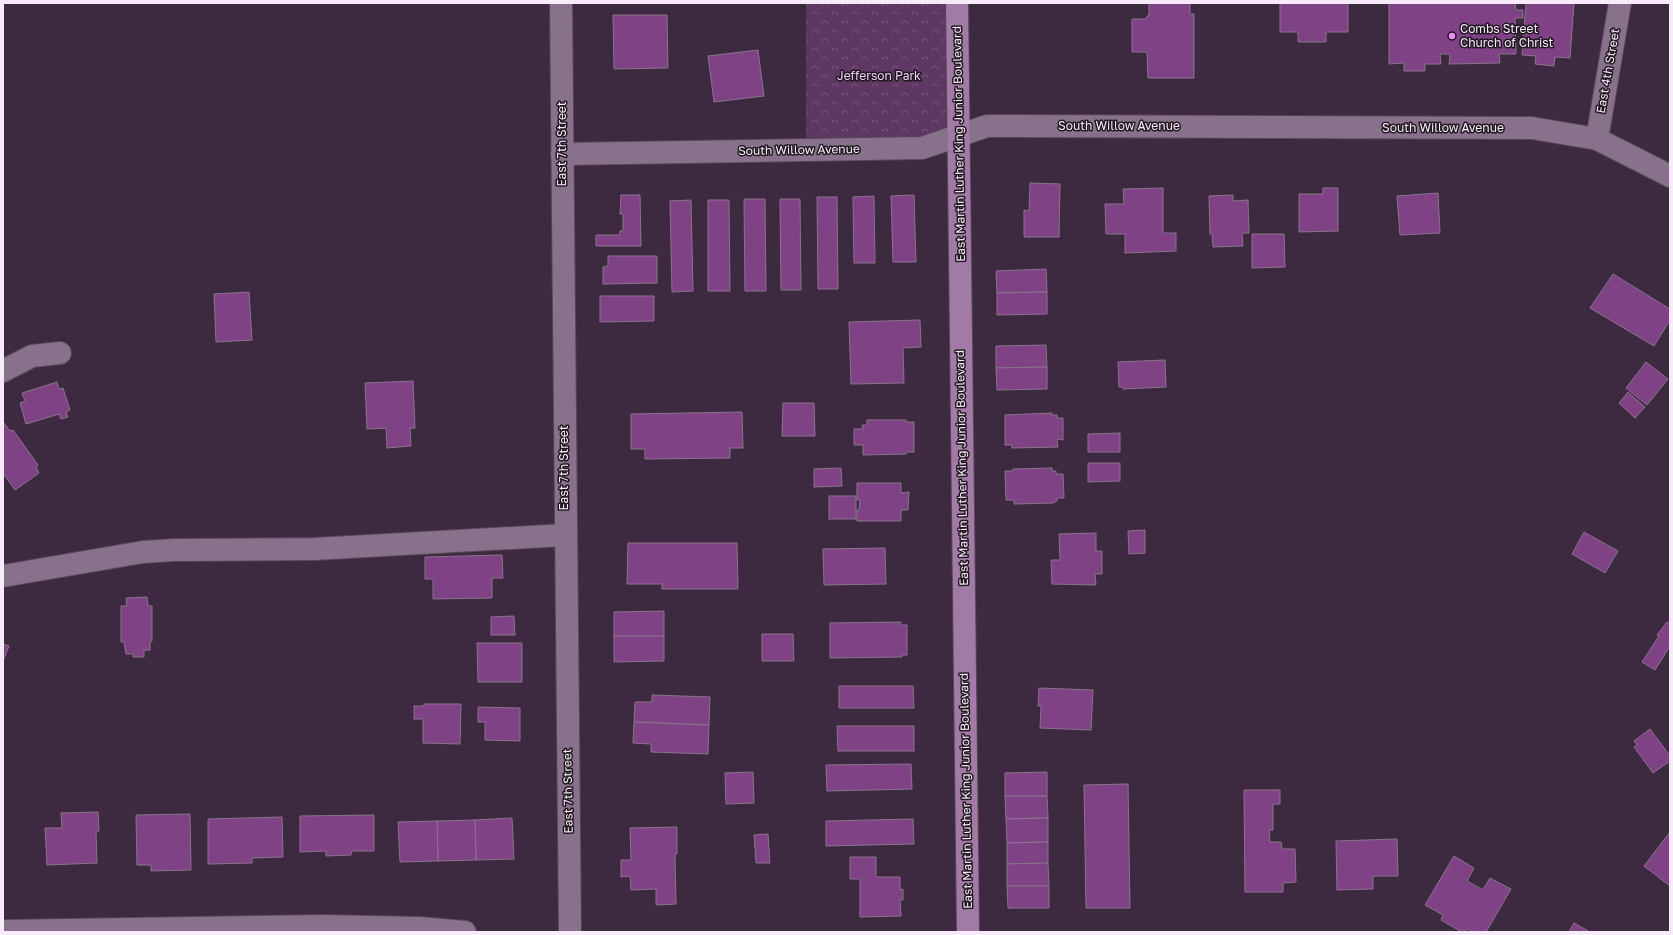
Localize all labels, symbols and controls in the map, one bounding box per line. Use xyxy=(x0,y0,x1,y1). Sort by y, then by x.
place label: Combs Street Church of Christ xyxy=(1460,21,1554,50)
street label: East Martin Luther King Junior Boulevard xyxy=(949,26,968,262)
street label: East 4th Street xyxy=(1593,27,1622,115)
marker: Combs Street Church of Christ xyxy=(1447,31,1457,41)
park label: Jefferson Park xyxy=(837,68,921,83)
street label: East 7th Street xyxy=(554,101,569,187)
street label: South Willow Avenue xyxy=(1058,118,1180,133)
street label: South Willow Avenue xyxy=(1382,120,1504,135)
street label: South Willow Avenue xyxy=(738,141,860,158)
street label: East Martin Luther King Junior Boulevard xyxy=(952,350,971,586)
street label: East 7th Street xyxy=(556,425,571,511)
street label: East Martin Luther King Junior Boulevard xyxy=(956,673,975,909)
street label: East 7th Street xyxy=(559,748,576,834)

